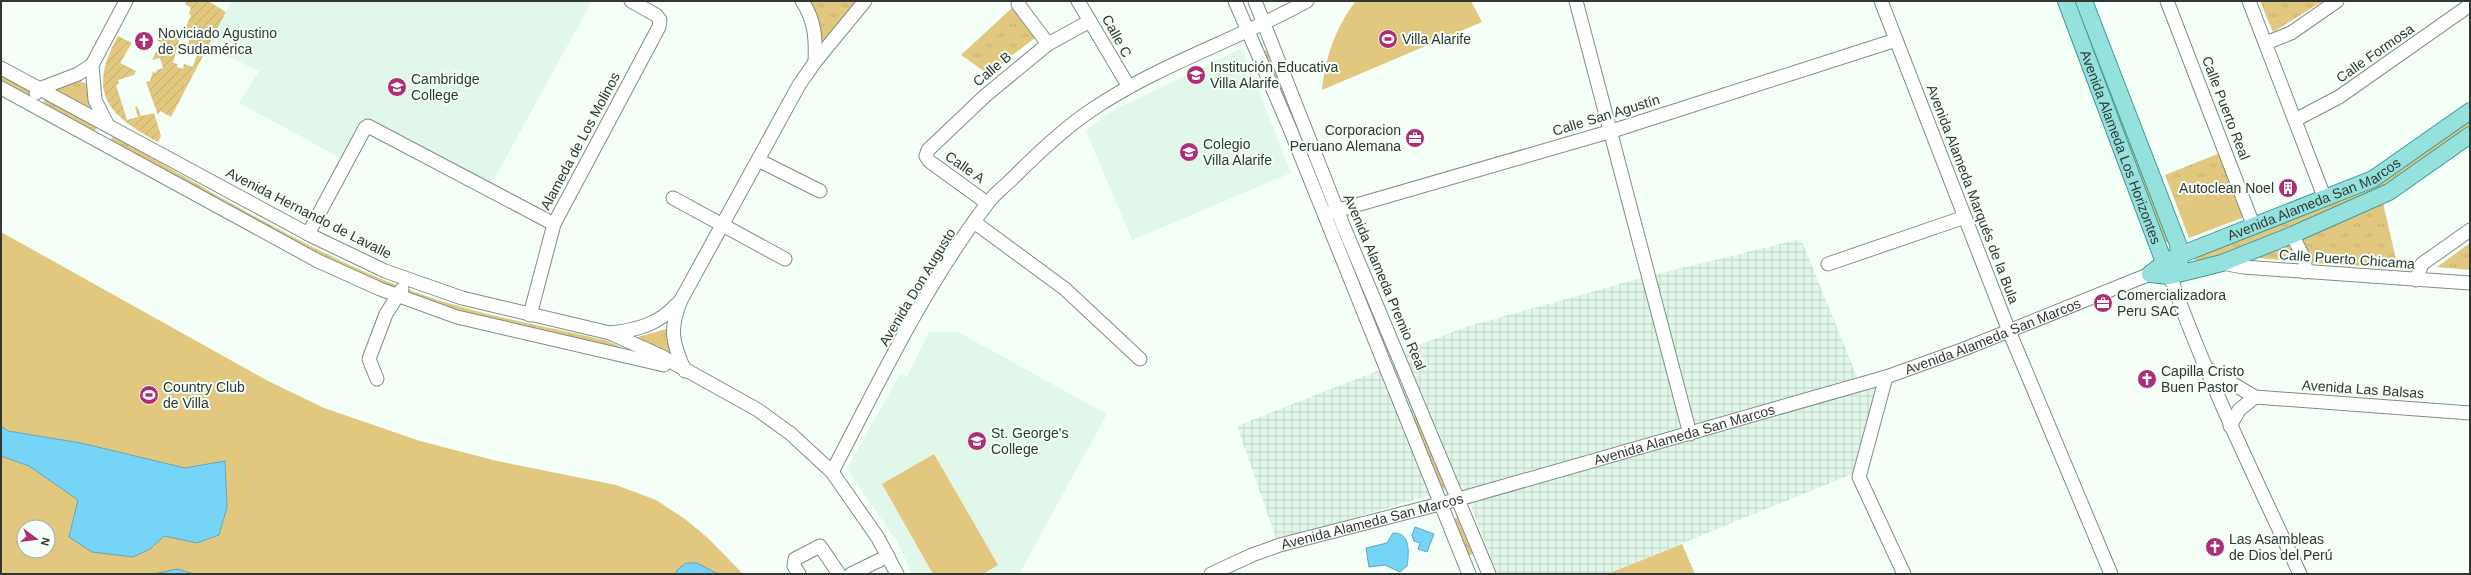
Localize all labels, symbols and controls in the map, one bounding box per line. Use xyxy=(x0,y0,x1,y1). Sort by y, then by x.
street label: Calle C xyxy=(1099,12,1135,60)
street label: Calle Formosa xyxy=(2333,20,2417,86)
place label: Noviciado Agustino de Sudamérica xyxy=(158,25,277,57)
sports icon: Villa Alarife xyxy=(1377,28,1399,50)
church icon: Noviciado Agustino de Sudamérica xyxy=(133,30,155,52)
place label: Villa Alarife xyxy=(1402,31,1471,47)
street label: Calle B xyxy=(970,48,1014,90)
street label: Avenida Alameda Los Horizontes xyxy=(2077,48,2164,246)
street label: Calle Puerto Real xyxy=(2199,54,2253,162)
place label: Institución Educativa Villa Alarife xyxy=(1210,59,1339,91)
school or university icon: Institución Educativa Villa Alarife xyxy=(1185,64,1207,86)
street label: Alameda de Los Molinos xyxy=(537,70,623,212)
place label: Cambridge College xyxy=(411,71,480,103)
school or university icon: Cambridge College xyxy=(386,76,408,98)
street label: Avenida Alameda Marqués de la Bula xyxy=(1924,82,2022,306)
street label: Calle San Agustín xyxy=(1550,91,1662,139)
place label: Corporacion Peruano Alemana xyxy=(1290,122,1401,154)
office icon: Corporacion Peruano Alemana xyxy=(1404,127,1426,149)
place label: Colegio Villa Alarife xyxy=(1203,136,1272,168)
school or university icon: Colegio Villa Alarife xyxy=(1178,141,1200,163)
street label: Calle A xyxy=(942,148,988,187)
street label: Avenida Alameda San Marcos xyxy=(2225,154,2403,244)
street label: Avenida Hernando de Lavalle xyxy=(224,164,395,262)
building icon: Autoclean Noel xyxy=(2277,177,2299,199)
place label: Autoclean Noel xyxy=(2179,180,2274,196)
street label: Avenida Alameda Premio Real xyxy=(1341,192,1429,372)
street label: Avenida Don Augusto xyxy=(876,225,959,349)
street label: Calle Puerto Chicama xyxy=(2279,246,2416,272)
place label: Comercializadora Peru SAC xyxy=(2117,287,2226,319)
office icon: Comercializadora Peru SAC xyxy=(2092,292,2114,314)
street label: Avenida Alameda San Marcos xyxy=(1903,295,2083,378)
place label: Capilla Cristo Buen Pastor xyxy=(2161,363,2244,395)
church icon: Capilla Cristo Buen Pastor xyxy=(2136,368,2158,390)
street label: Avenida Las Balsas xyxy=(2301,377,2425,401)
place label: Country Club de Villa xyxy=(163,379,245,411)
sports icon: Country Club de Villa xyxy=(138,384,160,406)
street label: Avenida Alameda San Marcos xyxy=(1592,401,1777,468)
place label: St. George's College xyxy=(991,425,1068,457)
school or university icon: St. George's College xyxy=(966,430,988,452)
street label: Avenida Alameda San Marcos xyxy=(1279,490,1465,552)
north arrow xyxy=(16,519,56,559)
place label: Las Asambleas de Dios del Perú xyxy=(2229,531,2333,563)
text: N xyxy=(39,536,52,547)
church icon: Las Asambleas de Dios del Perú xyxy=(2204,536,2226,558)

